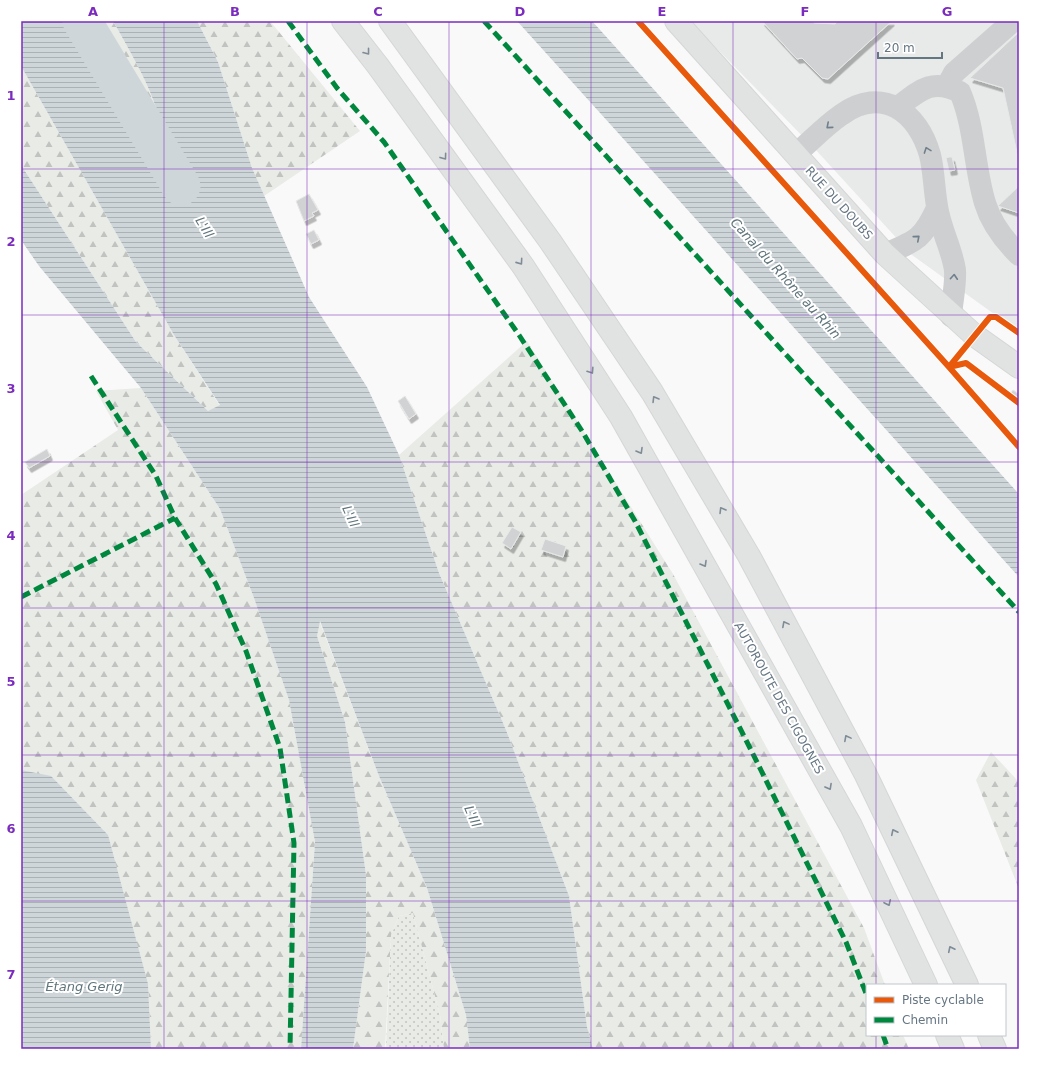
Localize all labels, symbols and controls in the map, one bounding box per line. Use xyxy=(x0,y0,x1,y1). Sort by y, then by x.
text: A xyxy=(88,4,98,19)
text: B xyxy=(230,4,240,19)
text: C xyxy=(373,4,383,19)
text: D xyxy=(515,4,526,19)
text: E xyxy=(658,4,666,19)
text: F xyxy=(801,4,809,19)
text: G xyxy=(942,4,952,19)
scale bar xyxy=(878,34,942,60)
text: 20 m xyxy=(884,41,915,55)
one-way arrow xyxy=(362,47,369,54)
text: 1 xyxy=(6,88,16,103)
one-way arrow xyxy=(826,121,833,128)
one-way arrow xyxy=(924,147,932,154)
one-way arrow xyxy=(439,152,446,159)
street label: RUE DU DOUBS xyxy=(803,164,875,242)
water label: L'Ill xyxy=(193,214,217,241)
water label: Canal du Rhône au Rhin xyxy=(728,215,844,342)
text: 2 xyxy=(6,234,16,249)
one-way arrow xyxy=(913,235,920,242)
one-way arrow xyxy=(515,258,523,265)
one-way arrow xyxy=(950,274,959,280)
one-way arrow xyxy=(586,367,594,374)
text: 3 xyxy=(6,381,16,396)
one-way arrow xyxy=(653,396,660,403)
one-way arrow xyxy=(635,447,642,454)
water label: L'Ill xyxy=(339,503,362,530)
one-way arrow xyxy=(719,507,726,514)
text: 4 xyxy=(6,528,16,543)
one-way arrow xyxy=(699,560,707,567)
street label: AUTOROUTE DES CIGOGNES xyxy=(731,620,827,776)
one-way arrow xyxy=(782,621,790,628)
text: 5 xyxy=(6,674,16,689)
one-way arrow xyxy=(844,735,851,743)
one-way arrow xyxy=(825,783,832,790)
water label: L'Ill xyxy=(461,803,484,830)
text: 6 xyxy=(6,821,16,836)
one-way arrow xyxy=(891,829,899,837)
one-way arrow xyxy=(883,899,891,906)
one-way arrow xyxy=(948,946,956,954)
text: 7 xyxy=(6,967,16,982)
water label: Étang Gerig xyxy=(45,979,123,994)
legend xyxy=(866,984,1006,1036)
text: Piste cyclable xyxy=(902,993,984,1007)
text: Chemin xyxy=(902,1013,948,1027)

